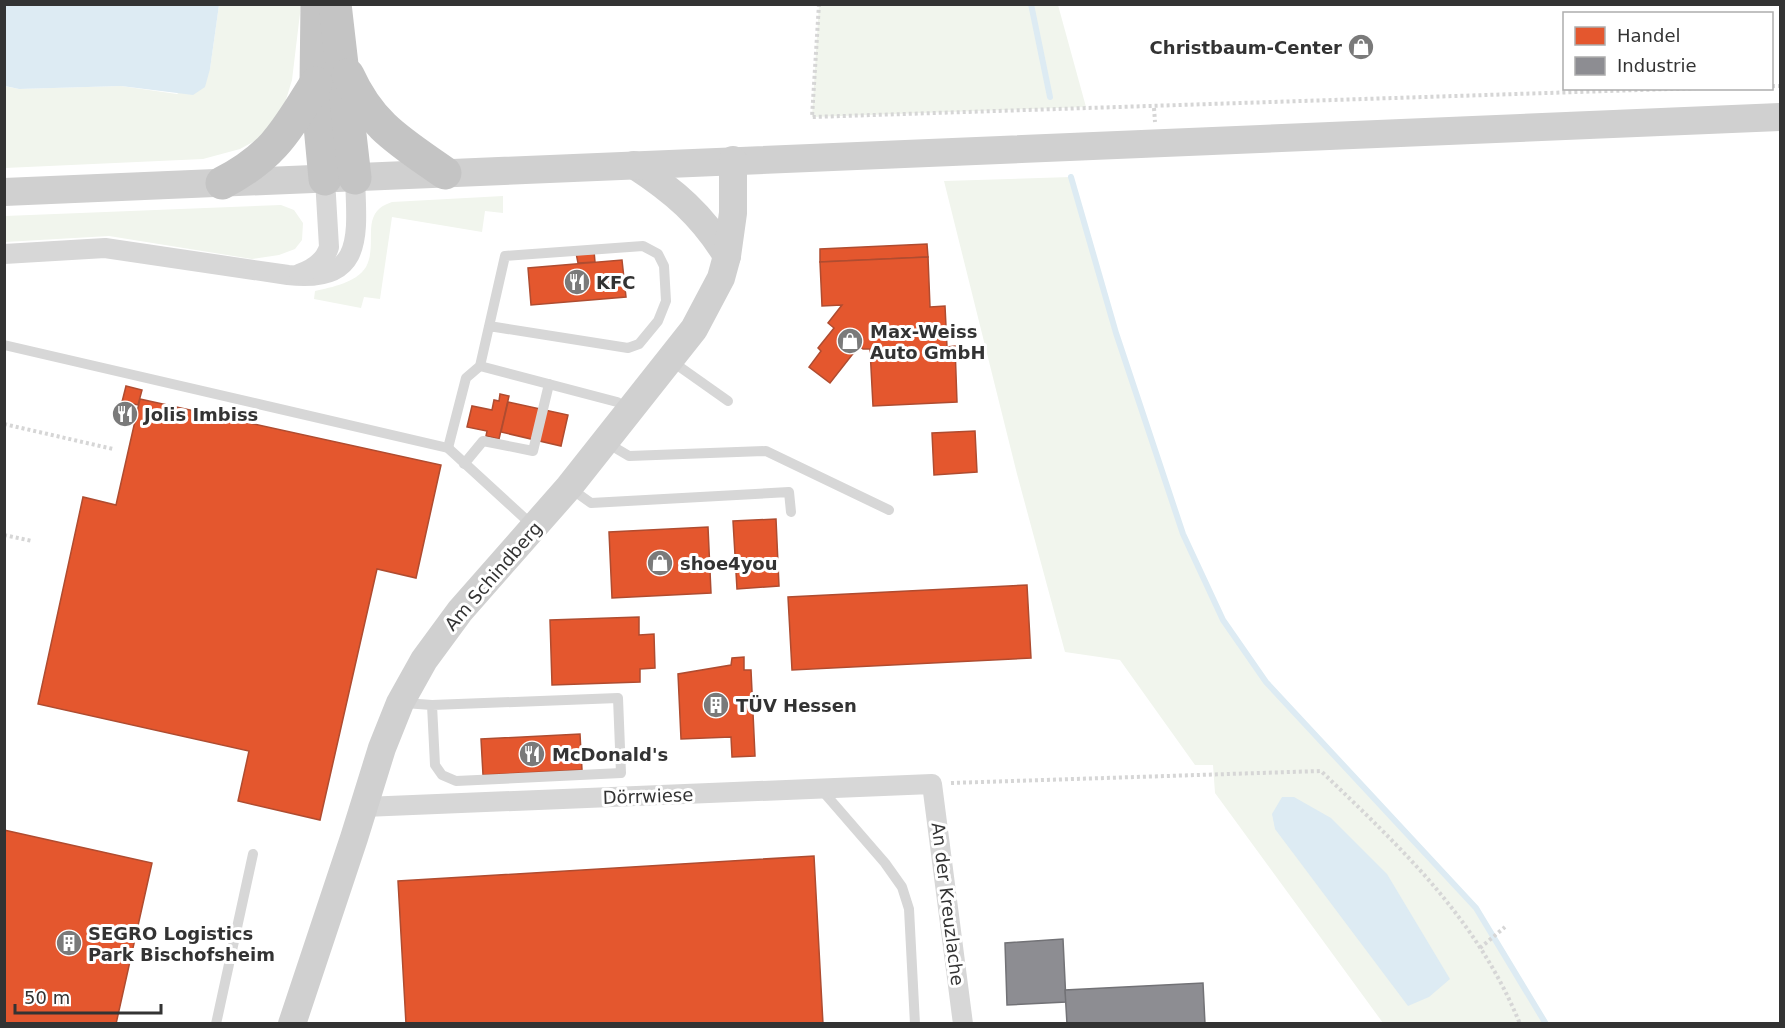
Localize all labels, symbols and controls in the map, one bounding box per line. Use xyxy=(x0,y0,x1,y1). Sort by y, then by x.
legend xyxy=(1563,12,1773,90)
text: Handel xyxy=(1617,25,1680,46)
shop icon: Christbaum-Center xyxy=(1346,32,1376,62)
place label: Christbaum-Center xyxy=(1150,37,1342,58)
text: Industrie xyxy=(1617,55,1696,76)
restaurant icon: KFC xyxy=(562,267,592,297)
place label: KFC xyxy=(596,272,635,293)
place label: Max-Weiss Auto GmbH xyxy=(870,321,985,363)
shop icon: Max-Weiss Auto GmbH xyxy=(835,326,865,356)
restaurant icon: Jolis Imbiss xyxy=(110,399,140,429)
place label: Jolis Imbiss xyxy=(142,404,258,425)
street label: Am Schindberg xyxy=(440,517,546,635)
shop icon: shoe4you xyxy=(645,548,675,578)
place label: shoe4you xyxy=(680,553,778,574)
building icon: TÜV Hessen xyxy=(701,690,731,720)
place label: TÜV Hessen xyxy=(736,695,857,716)
restaurant icon: McDonald's xyxy=(517,739,547,769)
place label: McDonald's xyxy=(552,744,668,765)
street label: Dörrwiese xyxy=(602,784,694,808)
street label: An der Kreuzlache xyxy=(928,821,968,987)
place label: SEGRO Logistics Park Bischofsheim xyxy=(88,923,275,965)
building icon: SEGRO Logistics Park Bischofsheim xyxy=(54,928,84,958)
scale bar xyxy=(15,977,160,1015)
text: 50 m xyxy=(24,987,70,1008)

